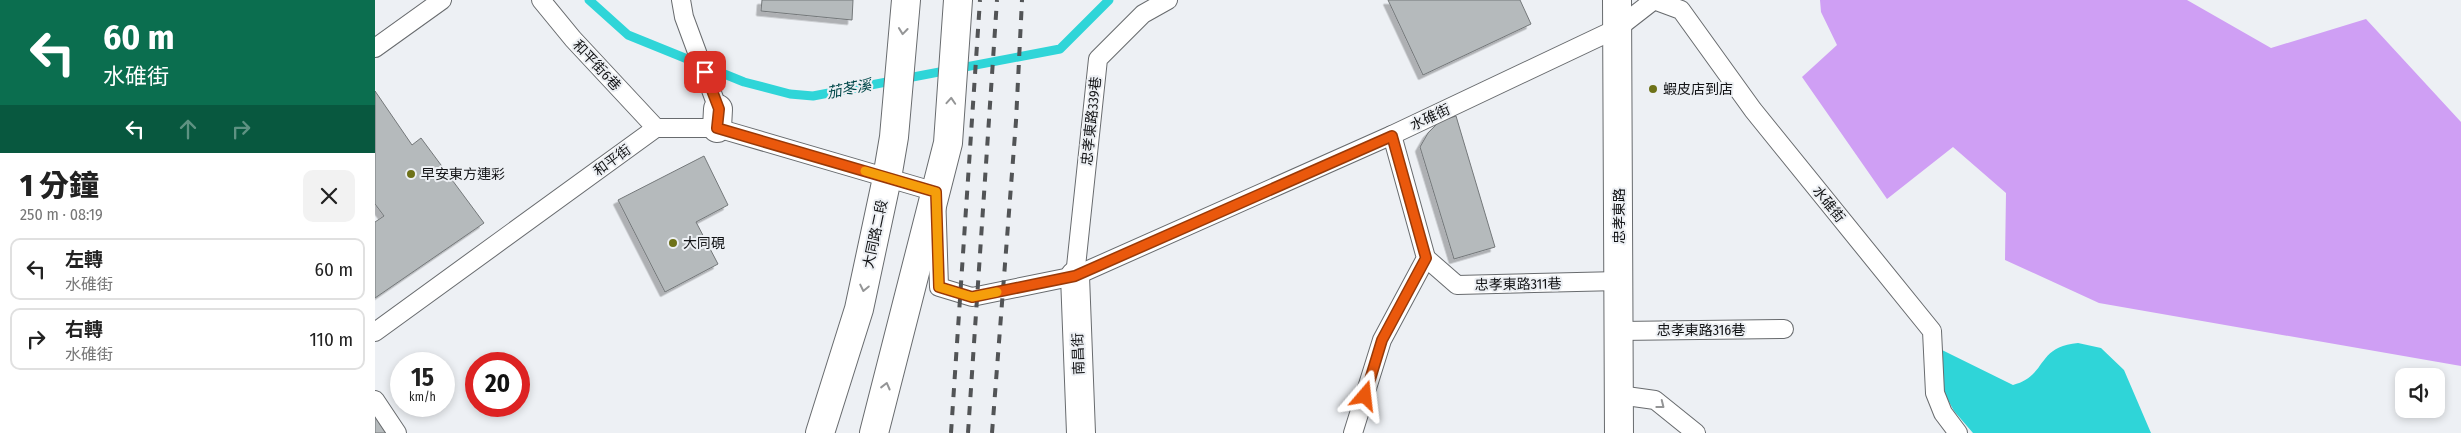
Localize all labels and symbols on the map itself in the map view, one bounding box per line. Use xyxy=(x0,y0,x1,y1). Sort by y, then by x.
one-way arrow xyxy=(898,27,909,35)
street label: 和平街6巷 xyxy=(569,37,624,94)
pin xyxy=(684,51,726,93)
water label: 茄苳溪 xyxy=(825,75,875,102)
street label: 忠孝東路339巷 xyxy=(1078,76,1105,166)
place label: 蝦皮店到店 xyxy=(1663,81,1733,98)
marker: 蝦皮店到店 xyxy=(1647,83,1659,95)
one-way arrow xyxy=(946,96,957,104)
street label: 水碓街 xyxy=(1408,101,1453,134)
street label: 和平街 xyxy=(590,141,634,180)
place label: 早安東方連彩 xyxy=(421,166,505,183)
marker: 早安東方連彩 xyxy=(405,168,417,180)
street label: 水碓街 xyxy=(1809,183,1848,226)
street label: 忠孝東路 xyxy=(1611,188,1628,244)
street label: 大同路二段 xyxy=(860,198,891,270)
place label: 大同硯 xyxy=(683,235,725,252)
marker: 大同硯 xyxy=(667,237,679,249)
street label: 忠孝東路311巷 xyxy=(1475,275,1562,294)
one-way arrow xyxy=(859,284,869,292)
street label: 忠孝東路316巷 xyxy=(1657,322,1745,339)
street label: 南昌街 xyxy=(1069,333,1088,375)
speed limit sign: 20 xyxy=(465,352,530,417)
position arrow xyxy=(1338,369,1390,421)
one-way arrow xyxy=(881,382,891,390)
one-way arrow xyxy=(1655,399,1664,407)

